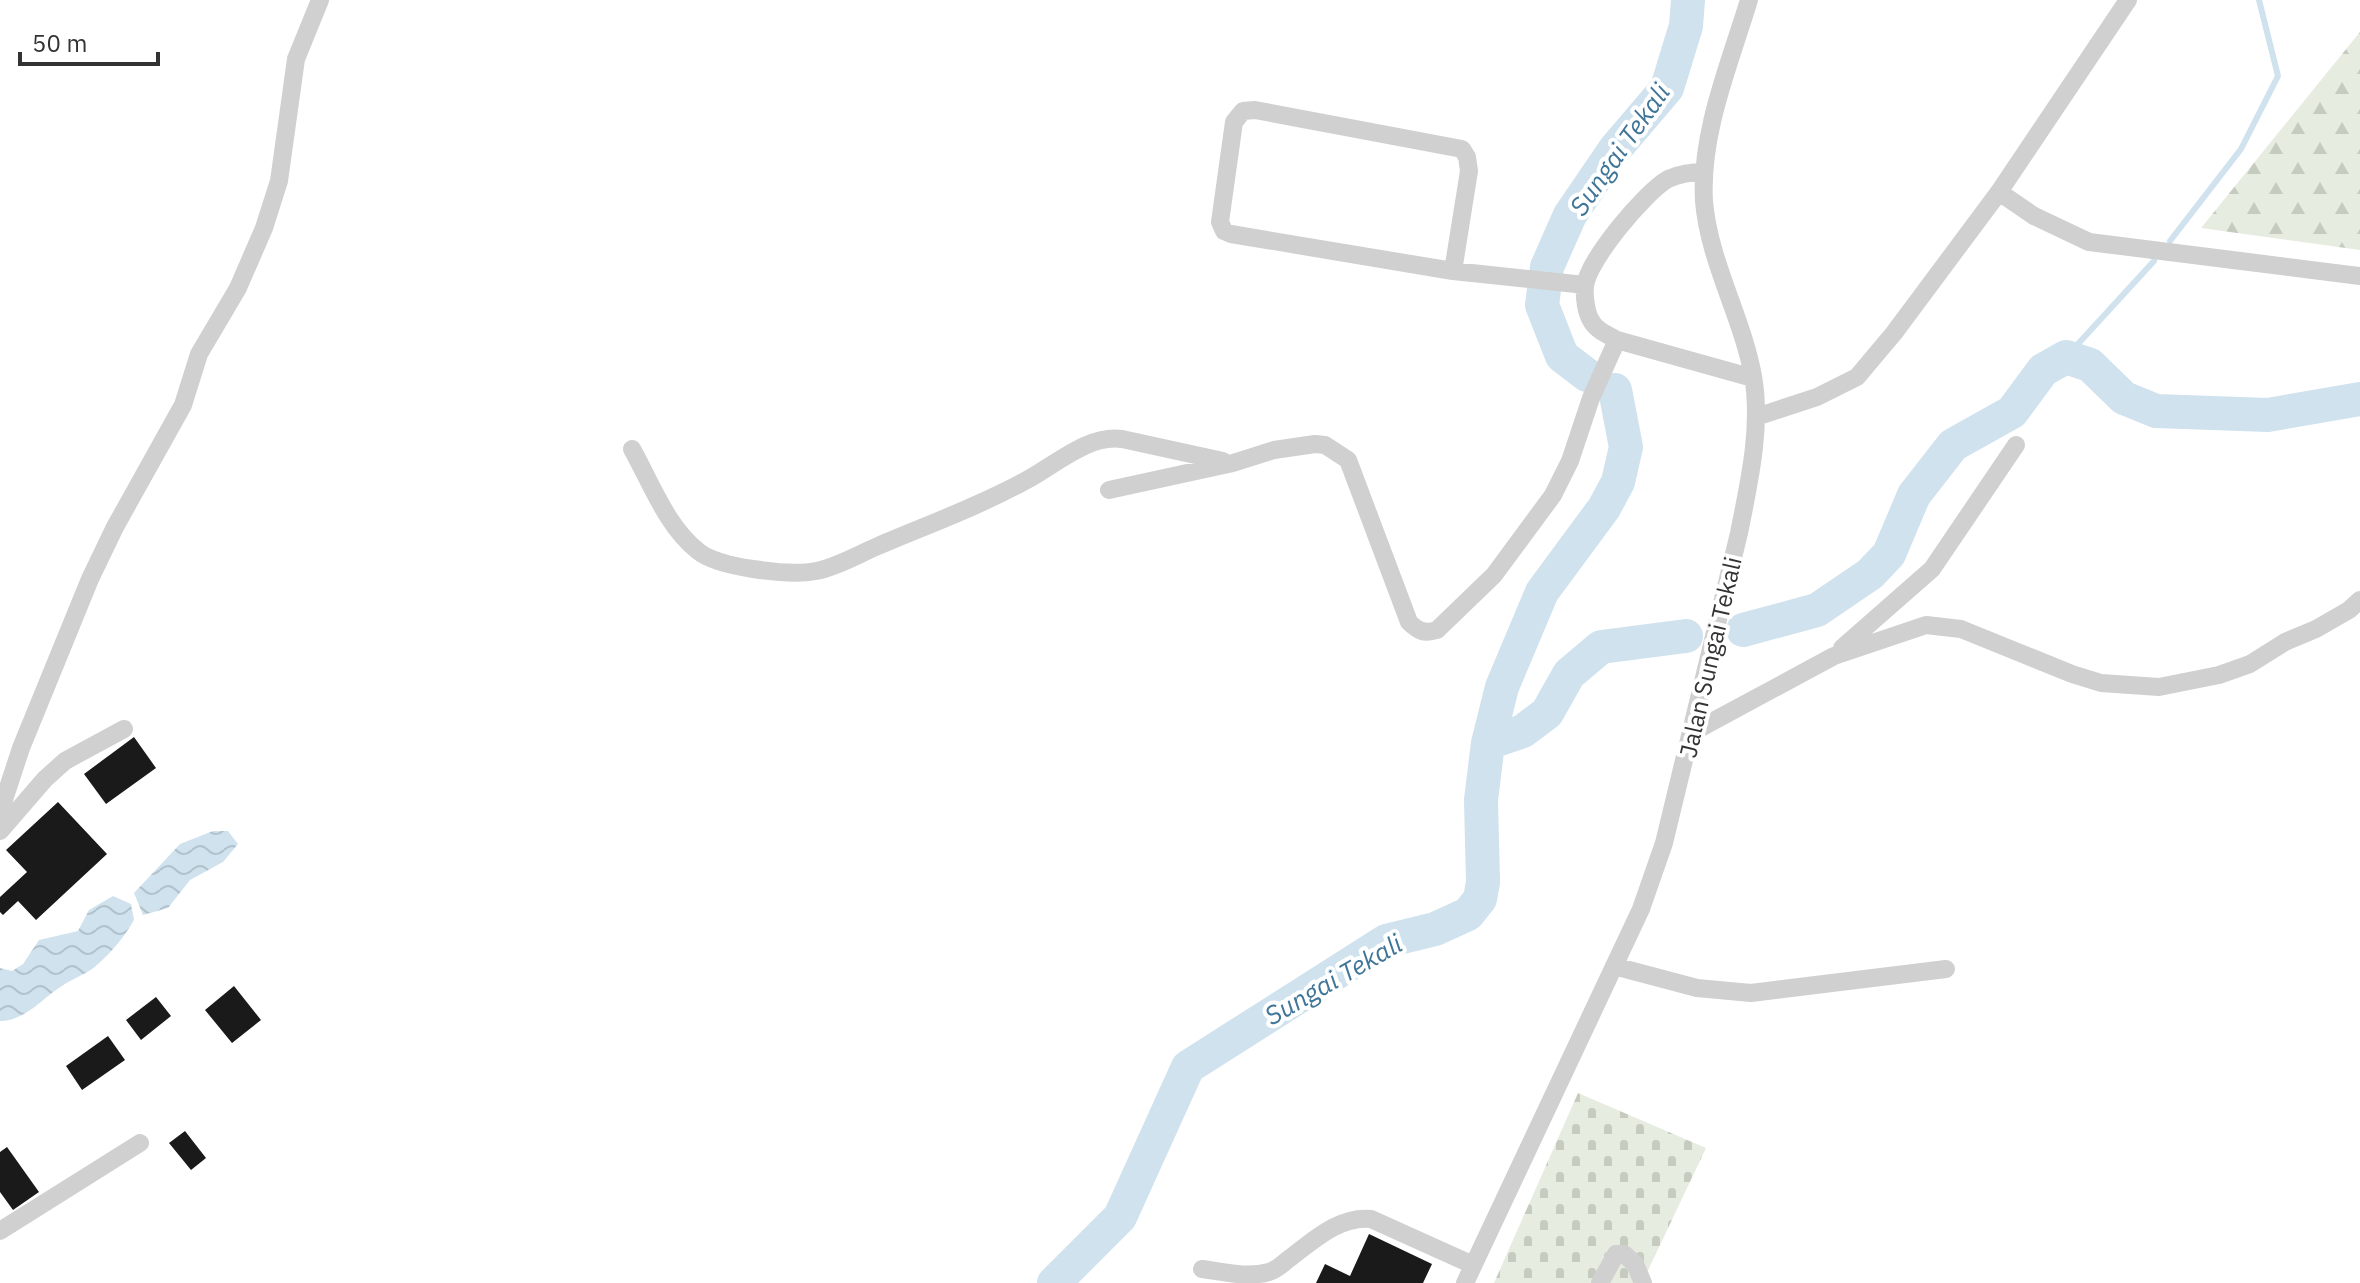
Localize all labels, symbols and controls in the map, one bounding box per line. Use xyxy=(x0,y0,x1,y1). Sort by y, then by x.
scale bar xyxy=(20,16,158,66)
text: 50 m xyxy=(32,27,87,59)
water label: Sungai Tekali xyxy=(1561,76,1677,222)
street label: Jalan Sungai Tekali xyxy=(1671,553,1749,761)
water label: Sungai Tekali xyxy=(1258,926,1408,1032)

